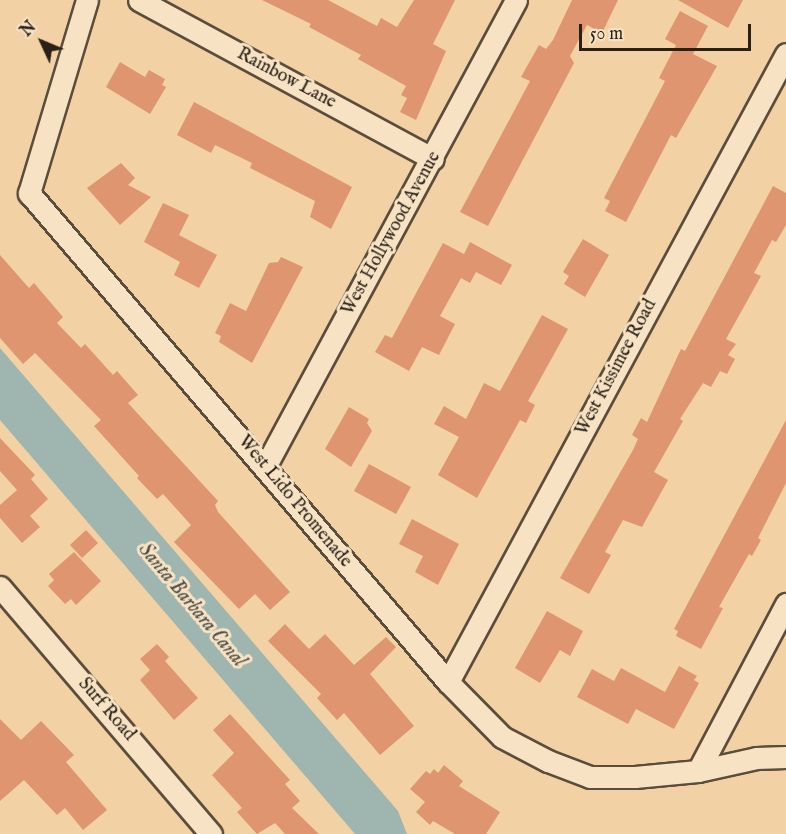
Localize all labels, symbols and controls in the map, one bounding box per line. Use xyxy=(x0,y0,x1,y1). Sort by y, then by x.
north arrow xyxy=(12,12,72,72)
scale bar xyxy=(582,12,754,50)
text: N xyxy=(17,18,41,41)
text: 50 m xyxy=(590,23,623,46)
street label: Rainbow Lane xyxy=(233,44,339,114)
street label: West Hollywood Avenue xyxy=(338,148,446,320)
street label: West Kissimee Road xyxy=(572,296,662,440)
street label: West Lido Promenade xyxy=(232,432,356,572)
water label: Santa Barbara Canal xyxy=(133,538,251,672)
street label: Surf Road xyxy=(73,674,139,746)

